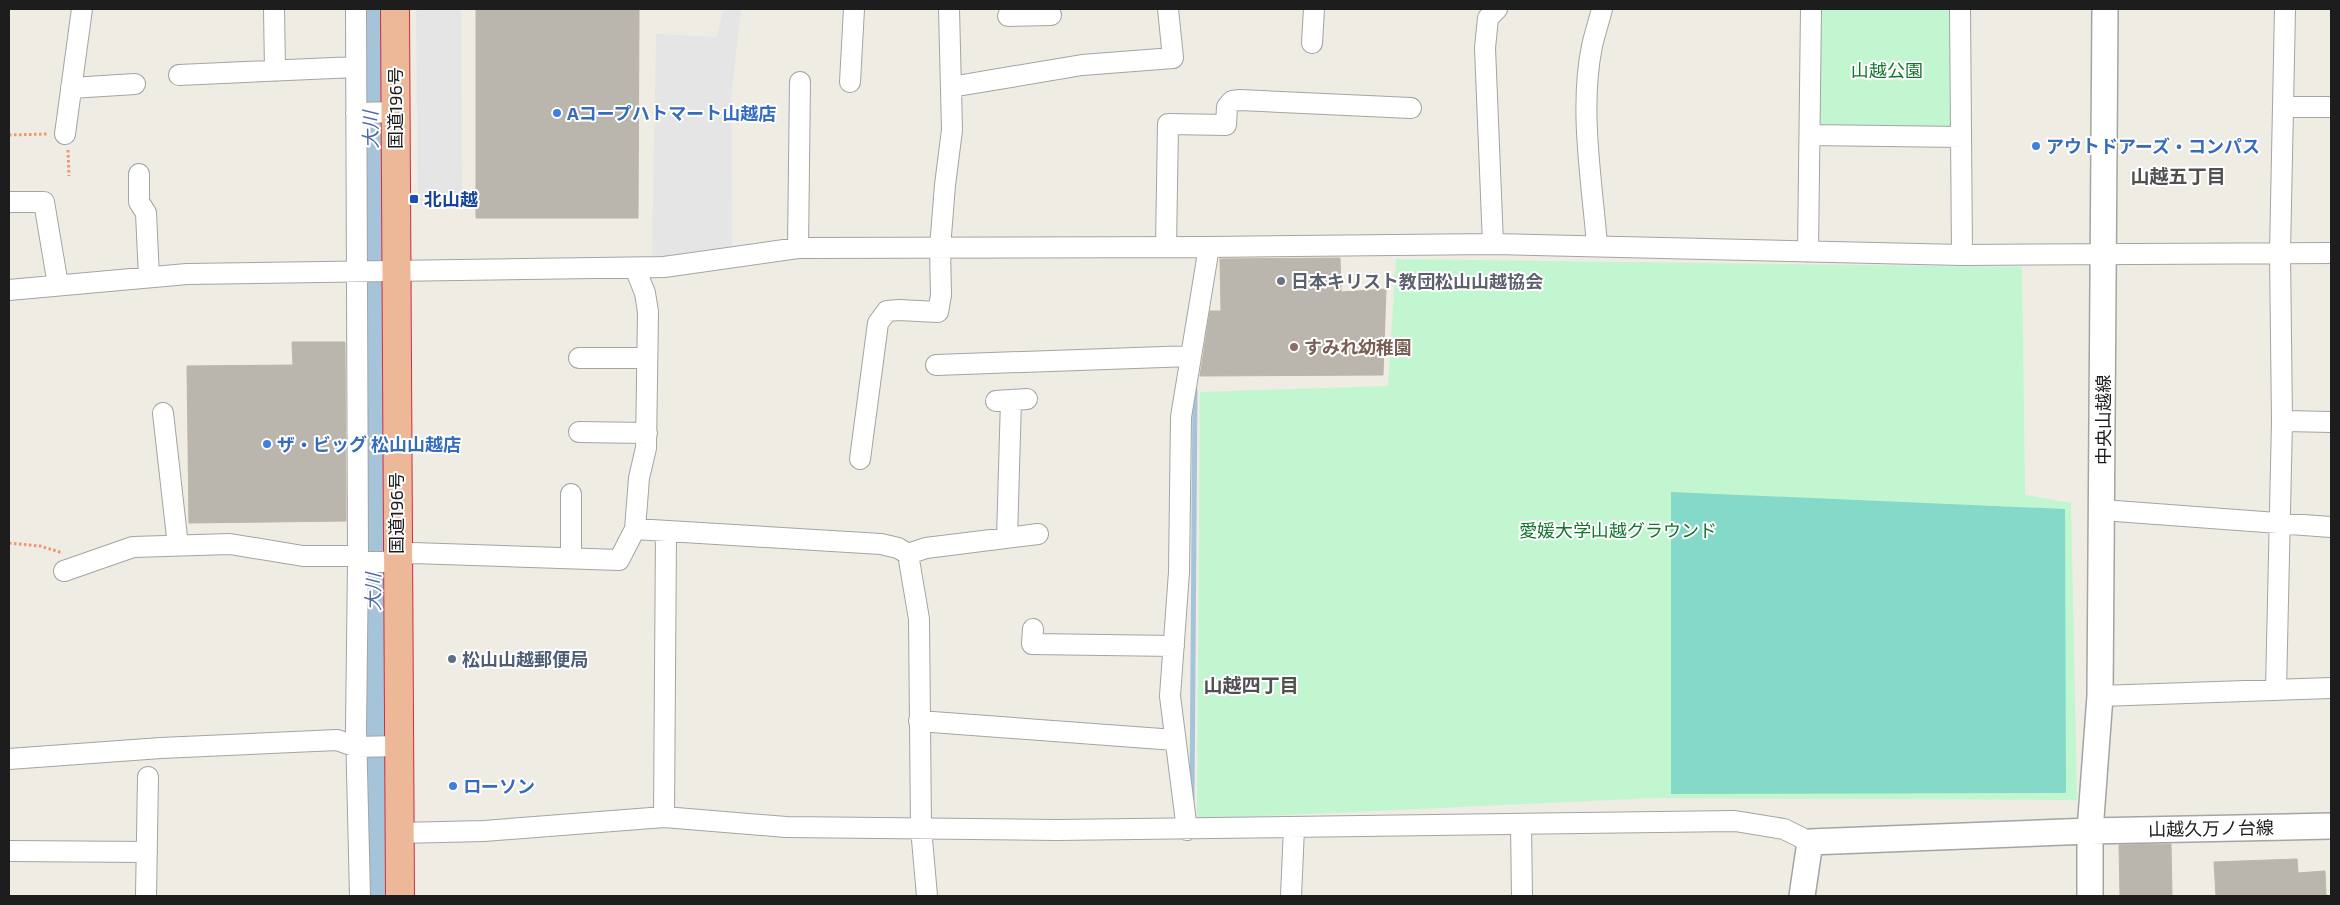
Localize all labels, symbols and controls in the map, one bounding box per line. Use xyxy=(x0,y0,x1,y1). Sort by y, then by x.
park label: 山越公園 xyxy=(1851,59,1923,81)
street label: 国道196号 xyxy=(384,67,406,149)
place label: Aコープハトマート山越店 xyxy=(567,102,776,124)
marker: Aコープハトマート山越店 xyxy=(551,107,563,119)
water label: 大川 xyxy=(358,109,382,149)
place label: アウトドアーズ・コンパス xyxy=(2046,135,2260,157)
marker: アウトドアーズ・コンパス xyxy=(2030,140,2042,152)
district label: 山越五丁目 xyxy=(2130,164,2226,187)
place label: 北山越 xyxy=(424,188,478,210)
marker: 北山越 xyxy=(408,193,420,205)
place label: 日本キリスト教団松山山越協会 xyxy=(1291,270,1543,292)
marker: 日本キリスト教団松山山越協会 xyxy=(1275,275,1287,287)
place label: すみれ幼稚園 xyxy=(1304,336,1412,358)
marker: すみれ幼稚園 xyxy=(1288,341,1300,353)
street label: 中央山越線 xyxy=(2092,375,2114,465)
place label: ザ・ビッグ 松山山越店 xyxy=(277,433,461,455)
marker: ザ・ビッグ 松山山越店 xyxy=(261,438,273,450)
street label: 国道196号 xyxy=(385,472,407,554)
park label: 愛媛大学山越グラウンド xyxy=(1519,519,1717,541)
water label: 大川 xyxy=(361,571,384,611)
place label: 松山山越郵便局 xyxy=(462,648,588,670)
marker: 松山山越郵便局 xyxy=(446,653,458,665)
district label: 山越四丁目 xyxy=(1203,673,1299,696)
place label: ローソン xyxy=(463,775,535,797)
marker: ローソン xyxy=(447,780,459,792)
street label: 山越久万ノ台線 xyxy=(2148,816,2274,840)

